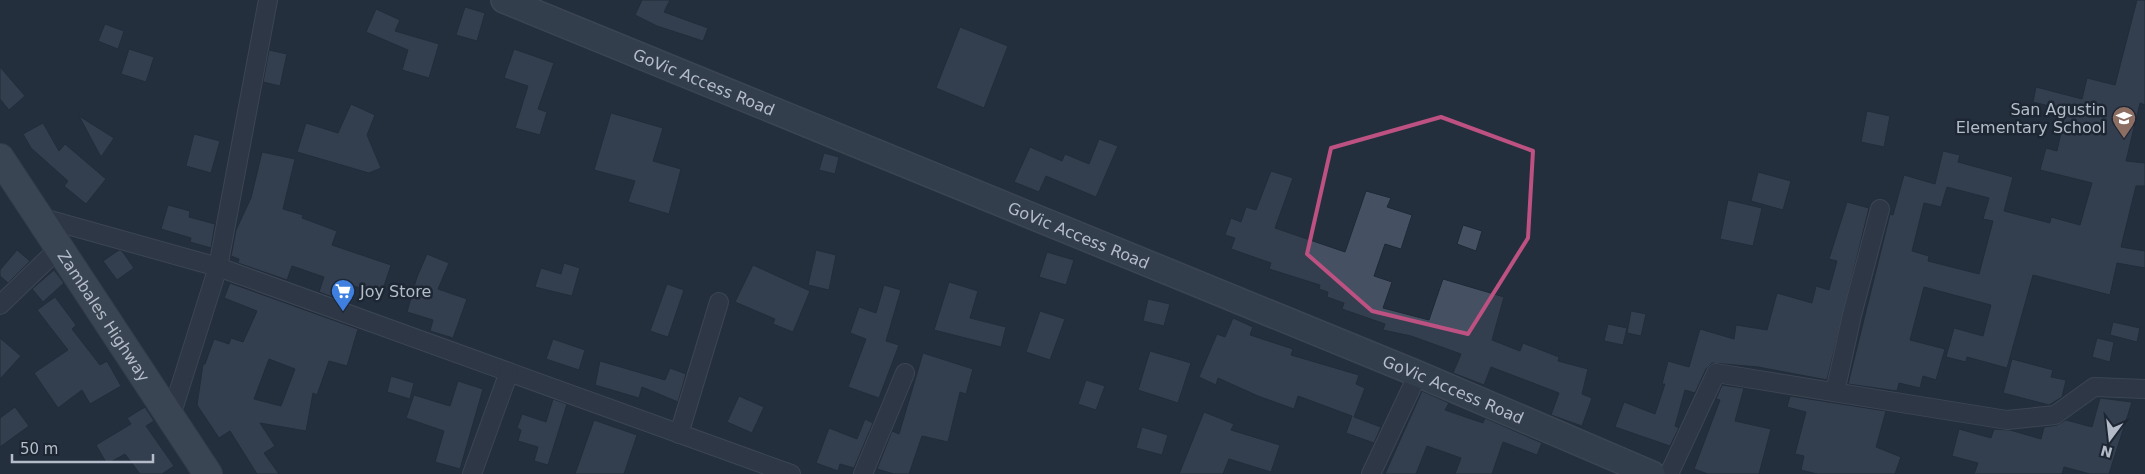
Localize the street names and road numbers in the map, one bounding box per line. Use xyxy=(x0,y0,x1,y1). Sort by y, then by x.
street label: GoVic Access Road xyxy=(630,44,777,119)
street label: GoVic Access Road xyxy=(1005,198,1152,273)
street label: Zambales Highway xyxy=(54,247,154,385)
street label: GoVic Access Road xyxy=(1380,351,1527,428)

